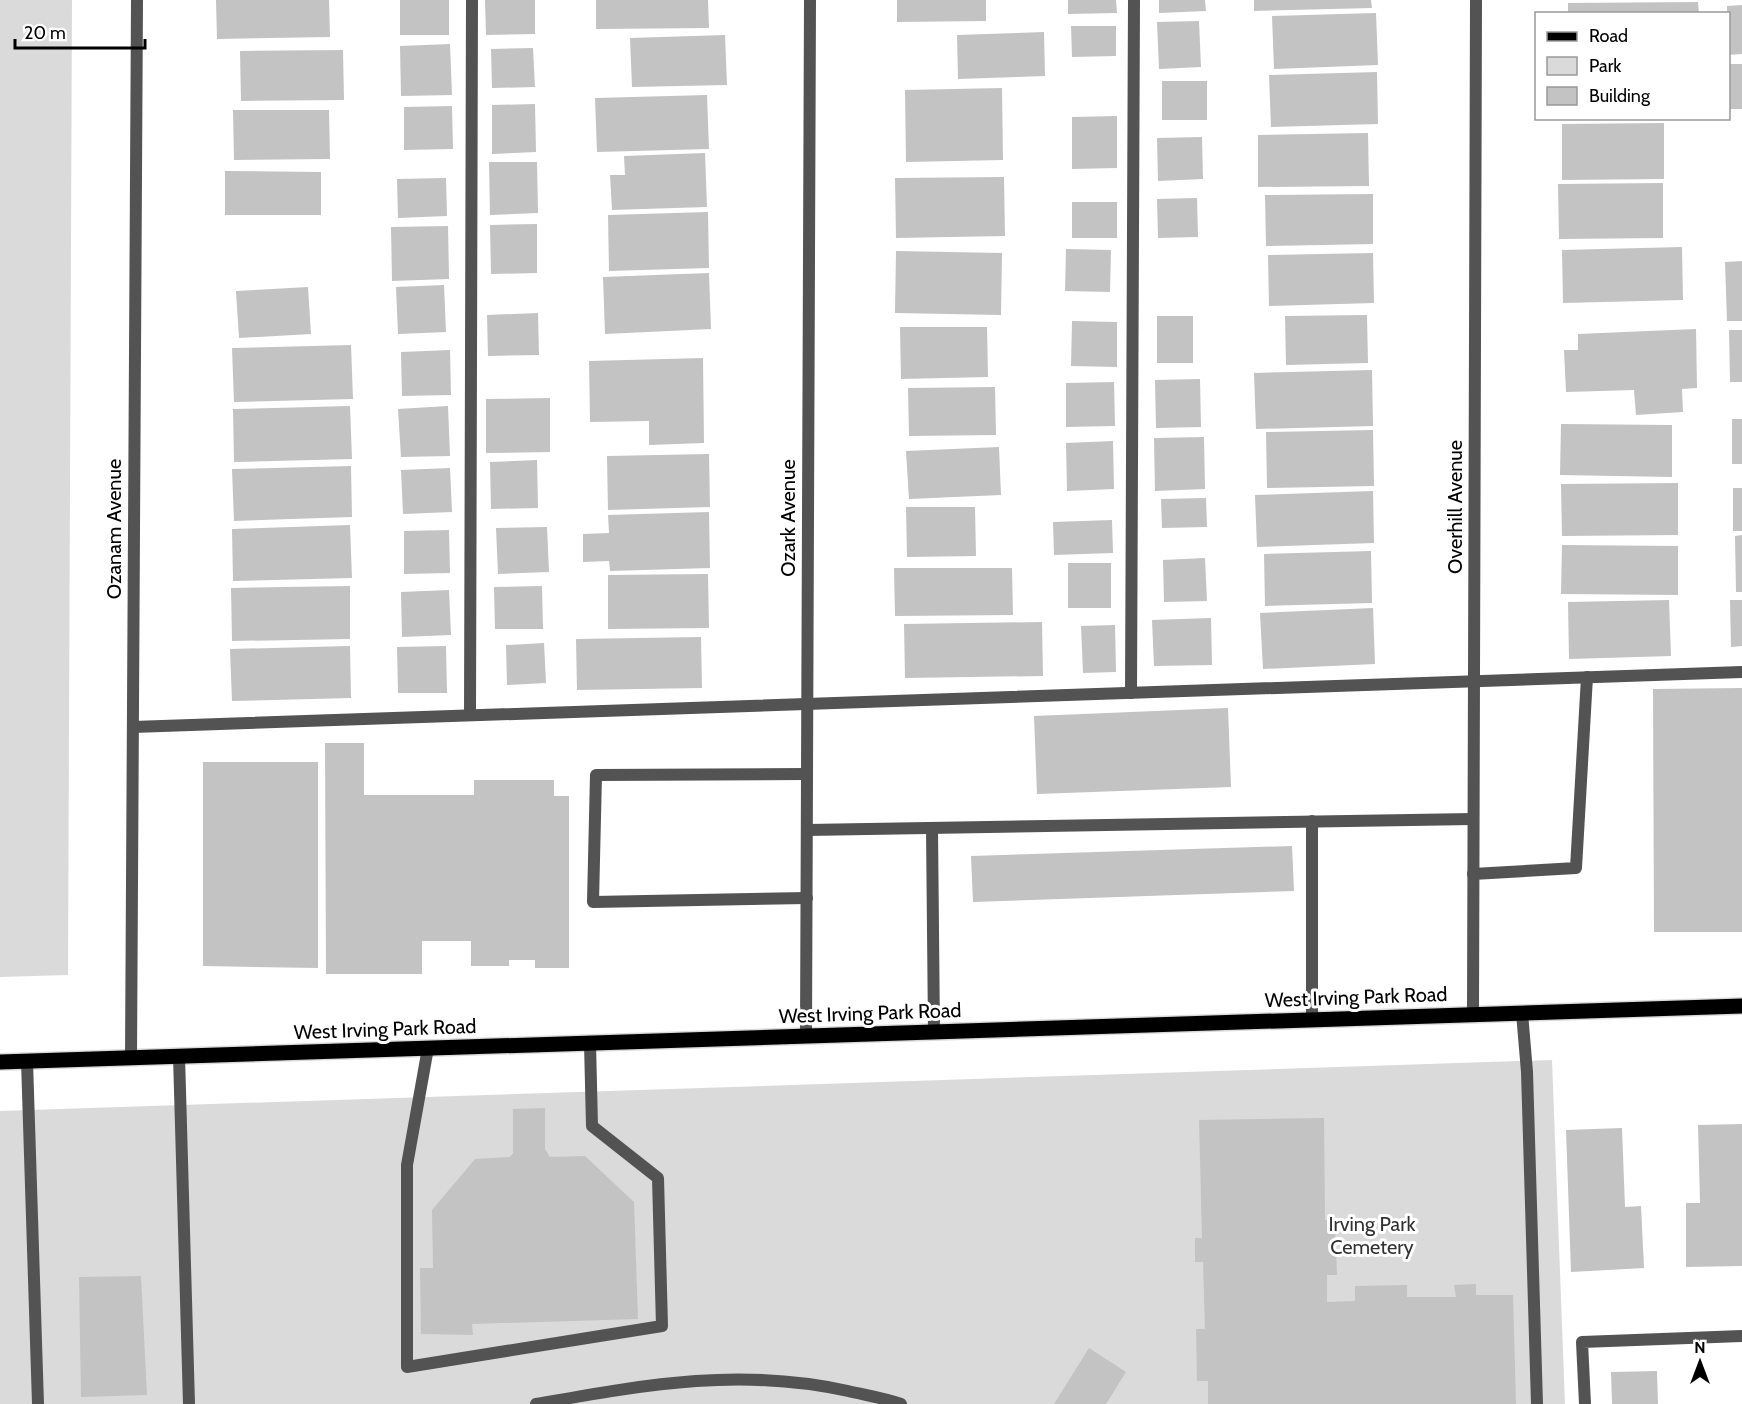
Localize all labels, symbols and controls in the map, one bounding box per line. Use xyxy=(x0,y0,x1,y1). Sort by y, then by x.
scale bar xyxy=(15,12,146,50)
legend xyxy=(1535,12,1730,120)
text: 20 m xyxy=(24,22,66,44)
text: Road xyxy=(1589,25,1628,47)
text: Park xyxy=(1589,55,1622,77)
text: Building xyxy=(1589,85,1651,107)
street label: Overhill Avenue xyxy=(1443,440,1467,574)
street label: Ozanam Avenue xyxy=(102,459,126,599)
street label: Ozark Avenue xyxy=(776,459,800,577)
street label: West Irving Park Road xyxy=(1264,982,1448,1012)
street label: West Irving Park Road xyxy=(778,998,962,1028)
street label: West Irving Park Road xyxy=(293,1014,477,1044)
park label: Irving Park Cemetery xyxy=(1329,1212,1416,1259)
north arrow xyxy=(1670,1332,1730,1392)
text: N xyxy=(1694,1338,1706,1357)

